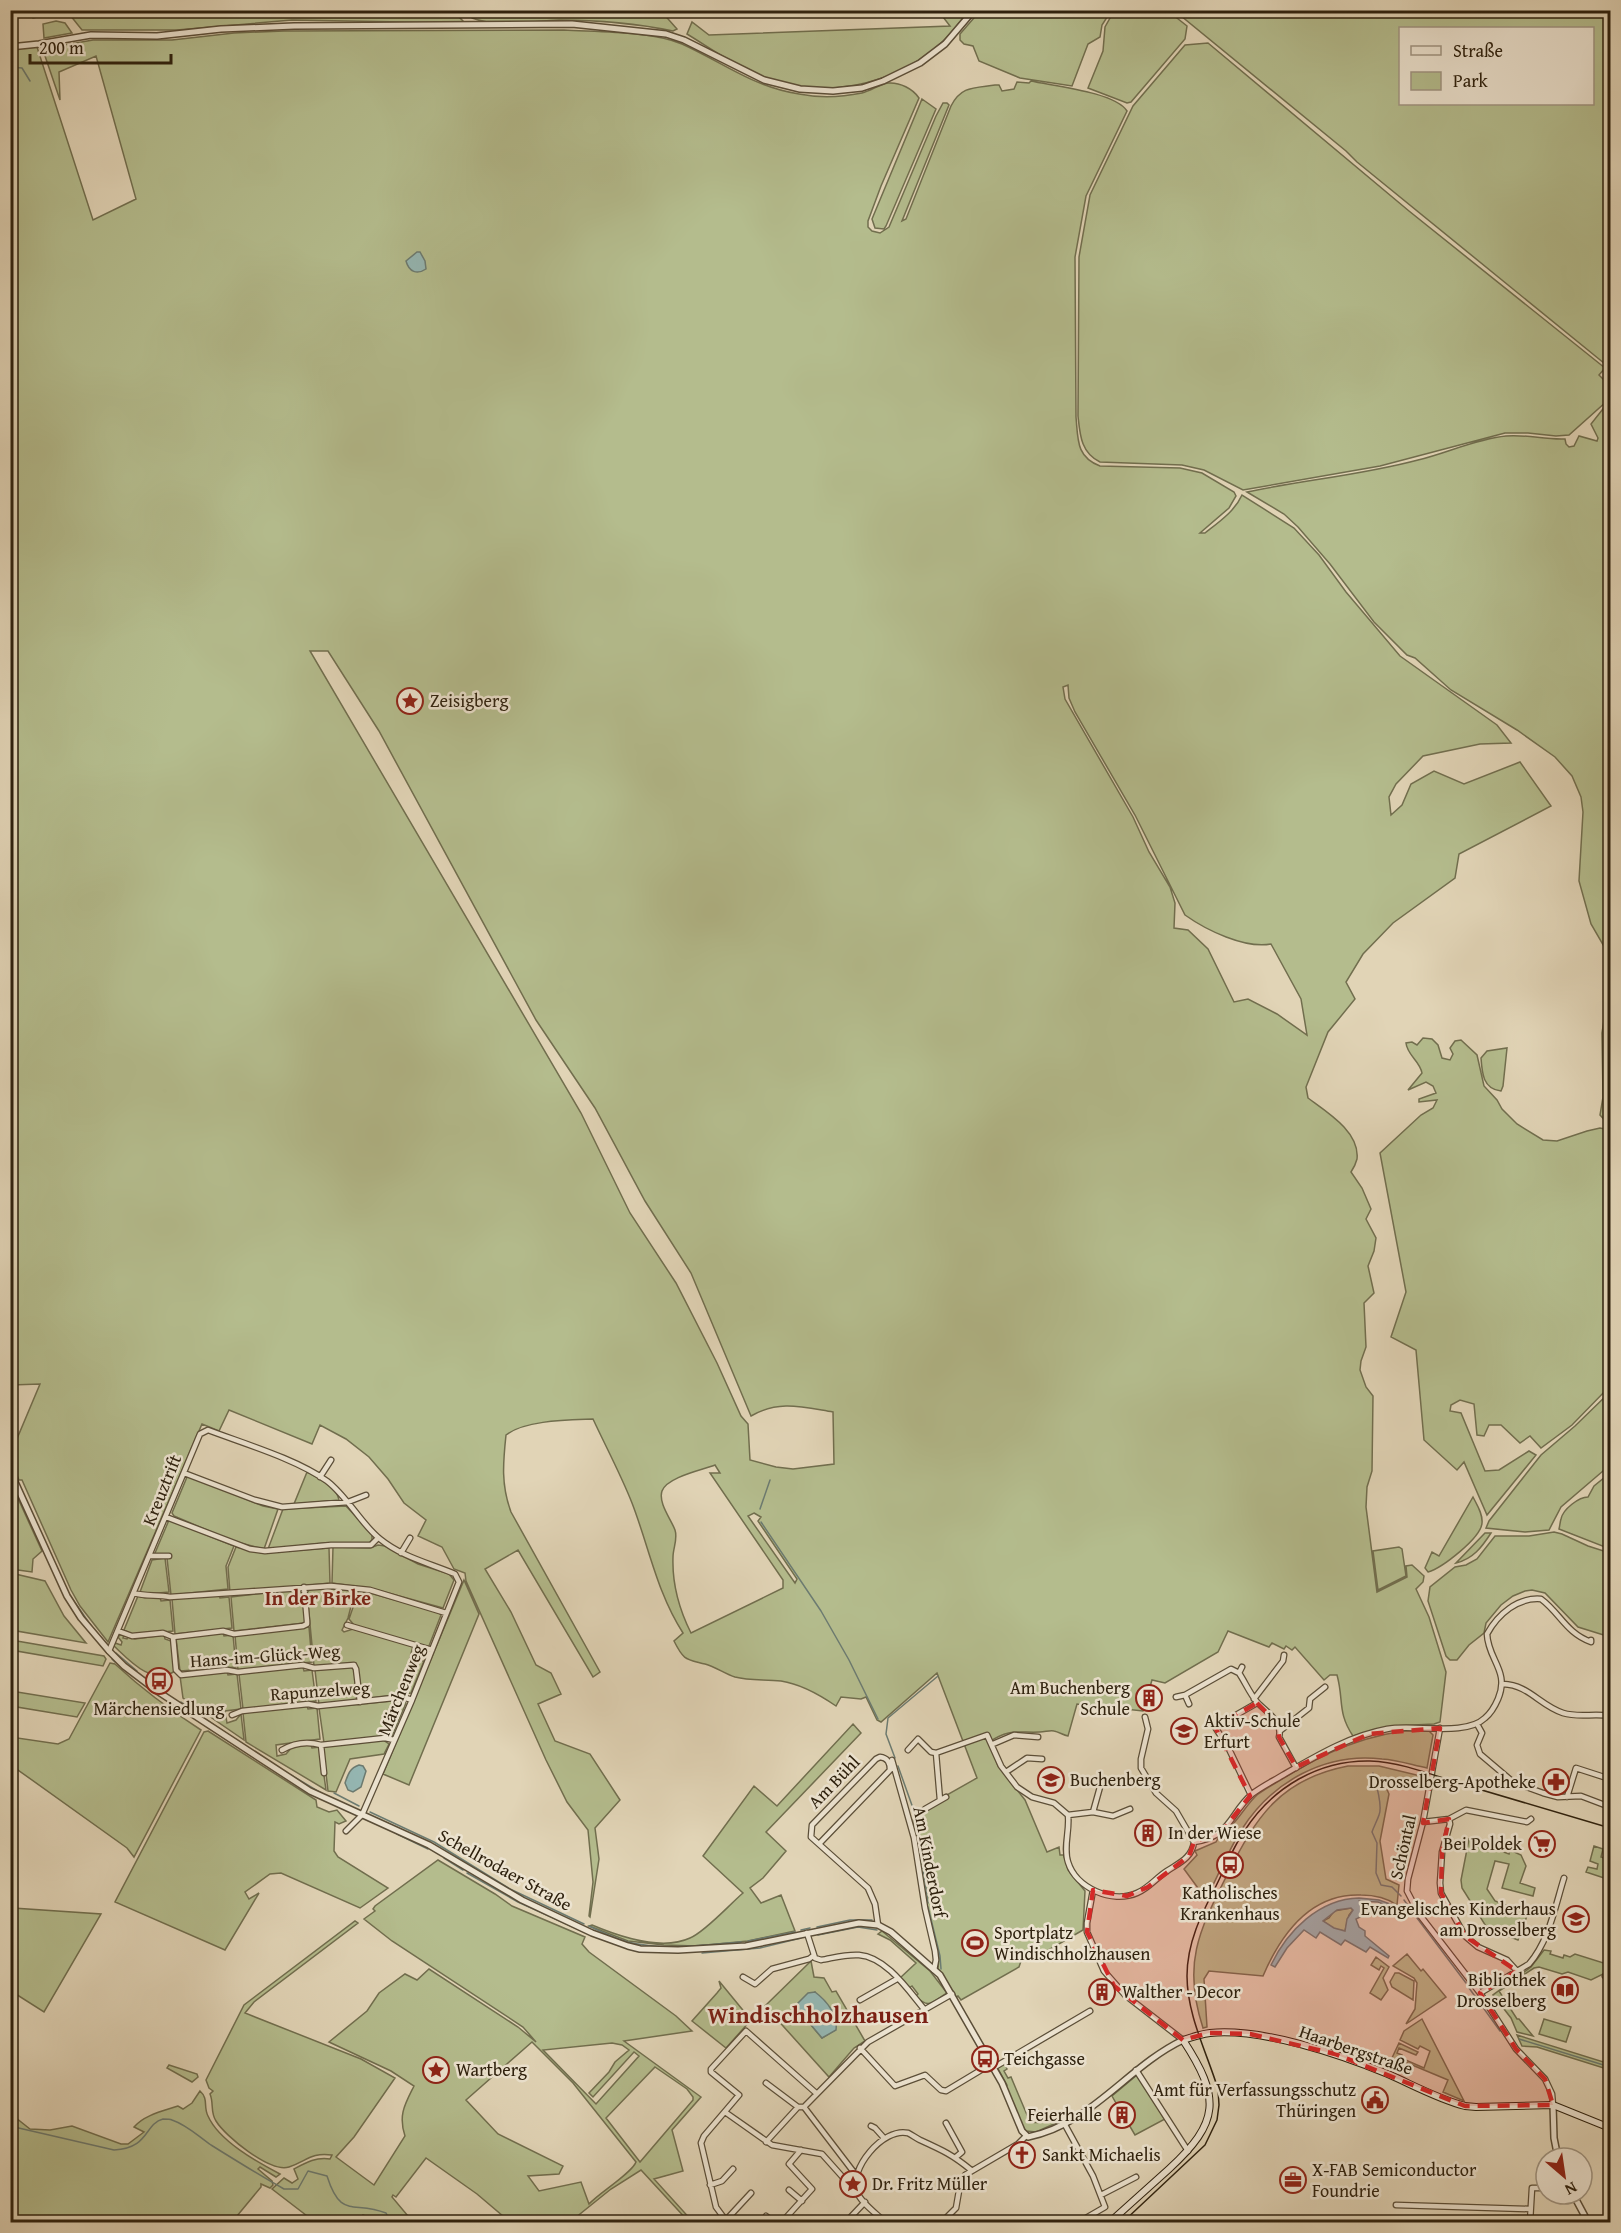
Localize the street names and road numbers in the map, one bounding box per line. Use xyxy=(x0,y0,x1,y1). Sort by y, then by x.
street label: Kreuztrift xyxy=(135,1449,188,1530)
street label: Hans-im-Glück-Weg xyxy=(189,1637,341,1674)
street label: Märchenweg xyxy=(370,1640,431,1740)
street label: Rapunzelweg xyxy=(269,1674,371,1707)
street label: Am Bühl xyxy=(801,1749,866,1814)
street label: Am Kinderdorf xyxy=(906,1804,955,1922)
street label: Schöntal xyxy=(1382,1812,1423,1882)
street label: Schellrodaer Straße xyxy=(433,1822,577,1918)
street label: Haarbergstraße xyxy=(1296,2017,1417,2082)

